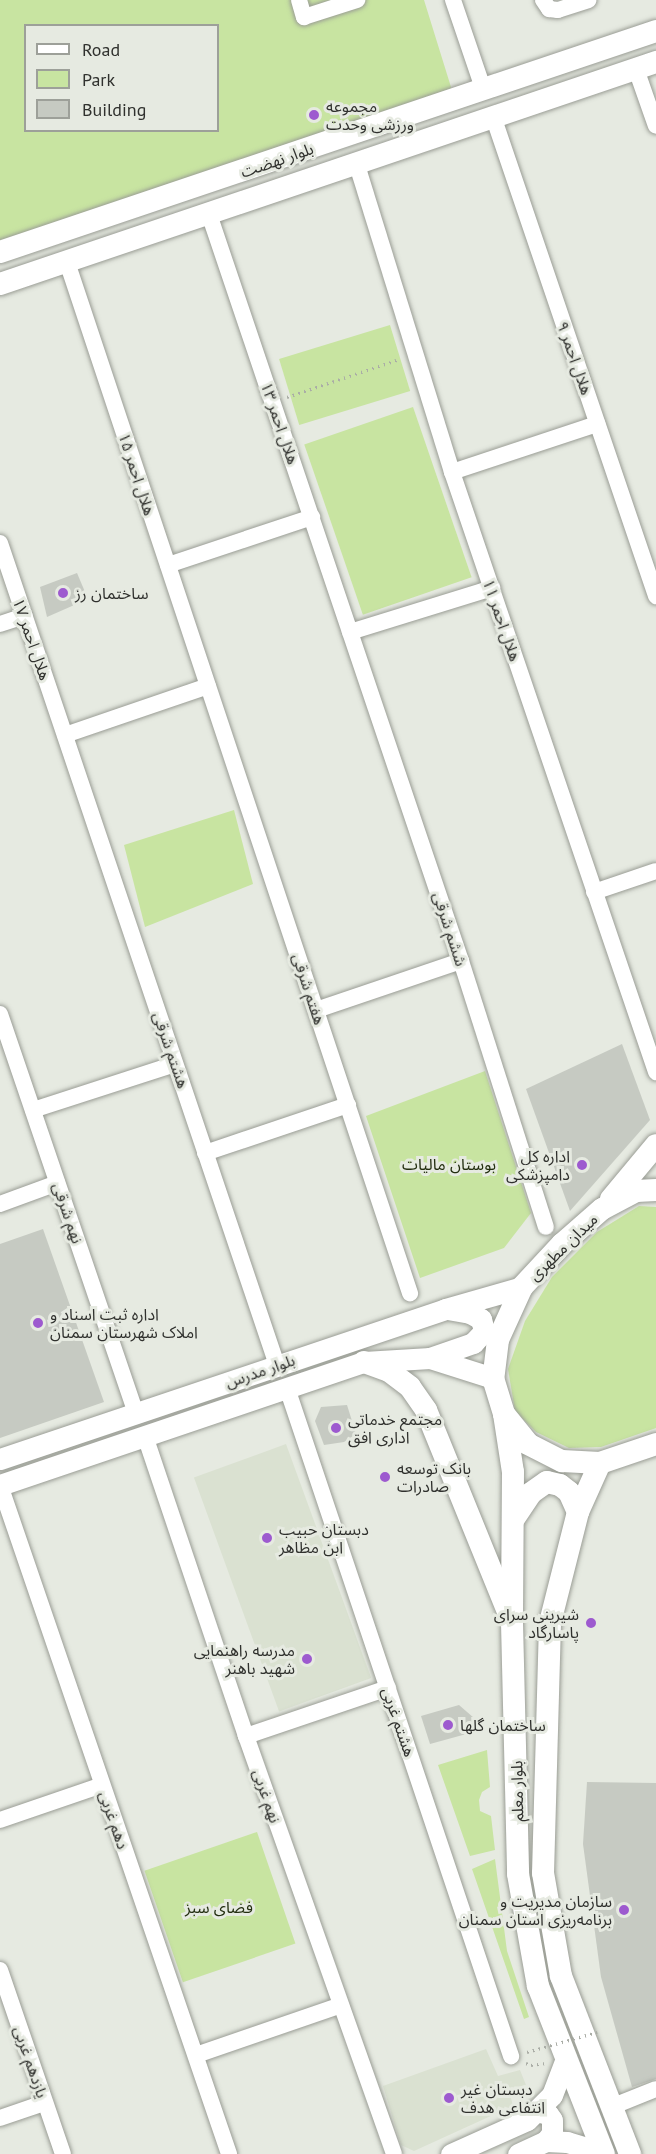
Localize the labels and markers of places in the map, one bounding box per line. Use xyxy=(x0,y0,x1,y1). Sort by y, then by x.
place label: مجموعه ورزشی وحدت xyxy=(326,96,414,134)
marker: مجموعه ورزشی وحدت xyxy=(307,108,321,122)
place label: ساختمان رز xyxy=(75,583,148,603)
marker: ساختمان رز xyxy=(56,586,70,600)
place label: اداره کل دامپزشکی xyxy=(506,1146,570,1184)
marker: اداره کل دامپزشکی xyxy=(575,1158,589,1172)
place label: اداره ثبت اسناد و املاک شهرستان سمنان xyxy=(50,1304,198,1342)
marker: اداره ثبت اسناد و املاک شهرستان سمنان xyxy=(31,1316,45,1330)
place label: مجتمع خدماتی اداری افق xyxy=(348,1409,442,1447)
marker: مجتمع خدماتی اداری افق xyxy=(329,1421,343,1435)
place label: بانک توسعه صادرات xyxy=(397,1458,471,1496)
marker: بانک توسعه صادرات xyxy=(378,1470,392,1484)
place label: دبستان حبیب ابن مظاهر xyxy=(279,1519,369,1557)
marker: دبستان حبیب ابن مظاهر xyxy=(260,1531,274,1545)
place label: شیرینی سرای پاسارگاد xyxy=(494,1604,579,1642)
marker: شیرینی سرای پاسارگاد xyxy=(584,1616,598,1630)
place label: مدرسه راهنمایی شهید باهنر xyxy=(194,1640,295,1678)
marker: مدرسه راهنمایی شهید باهنر xyxy=(300,1652,314,1666)
place label: ساختمان گلها xyxy=(460,1715,546,1735)
marker: ساختمان گلها xyxy=(441,1718,455,1732)
place label: سازمان مدیریت و برنامه‌ریزی استان سمنان xyxy=(459,1891,612,1929)
marker: سازمان مدیریت و برنامه‌ریزی استان سمنان xyxy=(617,1903,631,1917)
place label: دبستان غیر انتفاعی هدف xyxy=(461,2079,545,2117)
marker: دبستان غیر انتفاعی هدف xyxy=(442,2091,456,2105)

